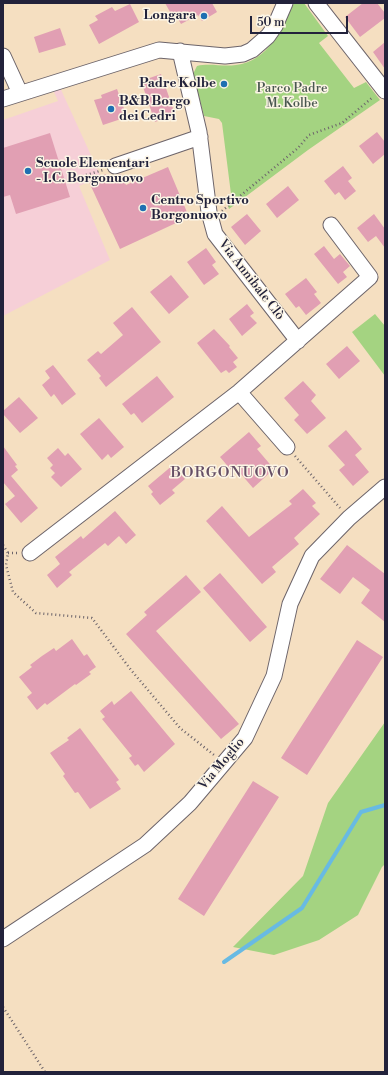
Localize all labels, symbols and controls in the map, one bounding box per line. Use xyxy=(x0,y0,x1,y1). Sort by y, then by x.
place label: Longara xyxy=(143,8,196,24)
scale bar xyxy=(252,8,350,34)
marker: Longara xyxy=(199,11,209,21)
text: 50 m xyxy=(257,15,285,30)
place label: Padre Kolbe xyxy=(139,76,216,92)
marker: Padre Kolbe xyxy=(219,79,229,89)
park label: Parco Padre M. Kolbe xyxy=(256,81,328,112)
place label: B&B Borgo dei Cedri xyxy=(119,94,190,125)
marker: B&B Borgo dei Cedri xyxy=(106,104,116,114)
place label: Scuole Elementari - I.C. Borgonuovo xyxy=(36,156,149,187)
marker: Scuole Elementari - I.C. Borgonuovo xyxy=(23,166,33,176)
place label: Centro Sportivo Borgonuovo xyxy=(151,193,249,224)
marker: Centro Sportivo Borgonuovo xyxy=(138,203,148,213)
street label: Via Annibale Clò xyxy=(215,237,287,323)
district label: BORGONUOVO xyxy=(170,464,290,482)
street label: Via Moglio xyxy=(196,735,248,793)

